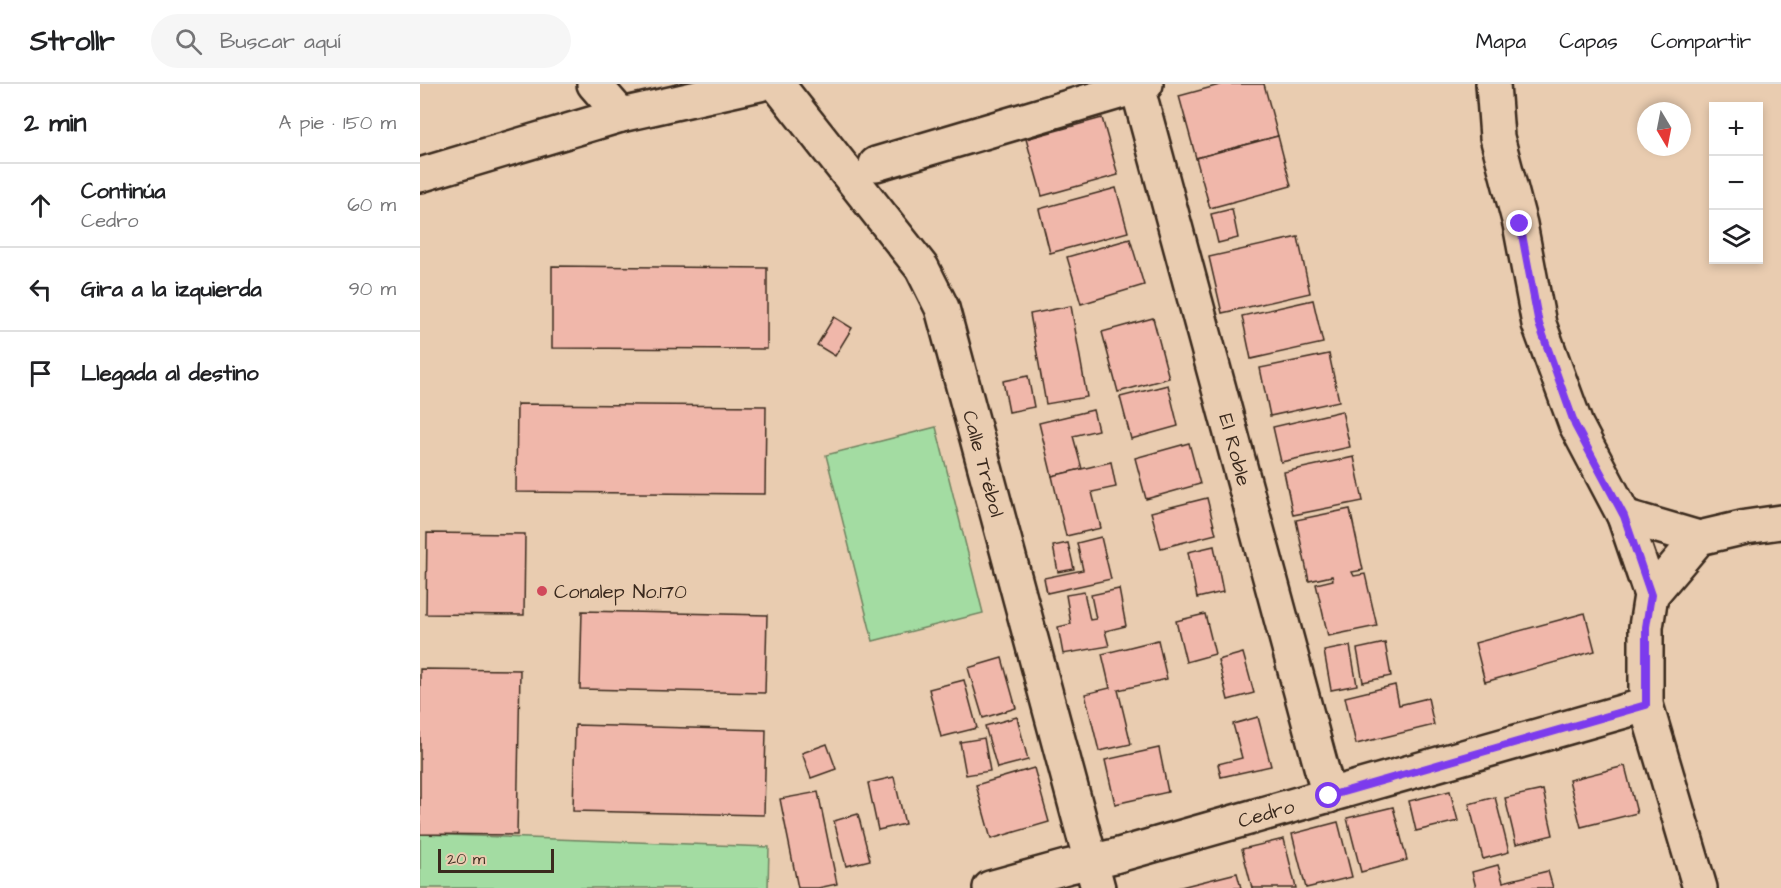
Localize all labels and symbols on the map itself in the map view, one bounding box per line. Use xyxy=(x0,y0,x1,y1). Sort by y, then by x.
north arrow xyxy=(1637,102,1691,156)
route end xyxy=(1506,210,1532,236)
street label: Calle Trébol xyxy=(955,407,1011,520)
street label: El Roble xyxy=(1211,411,1258,489)
place label: Conalep No.170 xyxy=(554,578,687,606)
marker: Conalep No.170 xyxy=(535,584,549,598)
route start xyxy=(1315,782,1341,808)
street label: Cedro xyxy=(1235,793,1298,835)
scale bar xyxy=(438,846,554,874)

